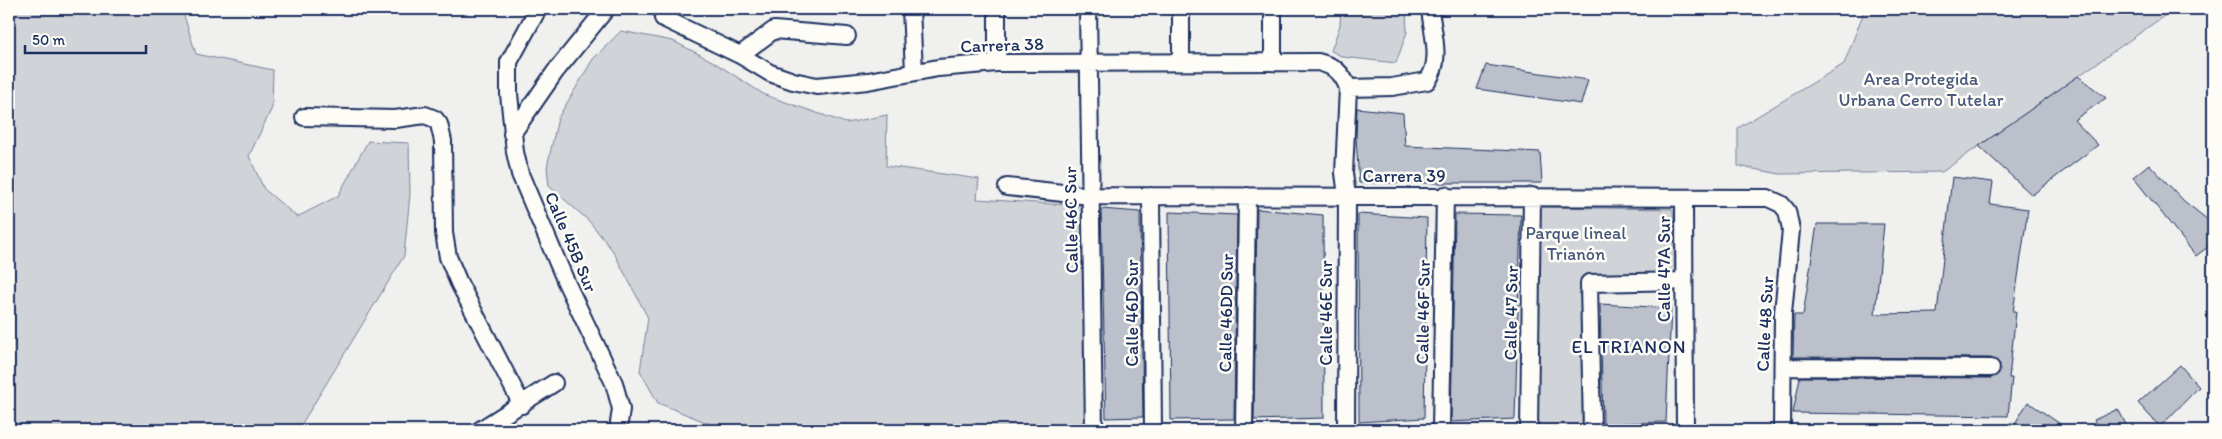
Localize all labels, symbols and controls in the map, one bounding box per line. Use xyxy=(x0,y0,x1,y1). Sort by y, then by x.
scale bar xyxy=(25,22,146,54)
text: 50 m xyxy=(32,31,65,49)
street label: Carrera 38 xyxy=(960,33,1044,57)
park label: Area Protegida Urbana Cerro Tutelar xyxy=(1838,68,2004,111)
street label: Carrera 39 xyxy=(1362,165,1446,187)
street label: Calle 46C Sur xyxy=(1059,166,1083,274)
street label: Calle 45B Sur xyxy=(540,188,602,296)
street label: Calle 47A Sur xyxy=(1653,215,1675,322)
park label: Parque lineal Trianón xyxy=(1526,222,1626,265)
street label: Calle 46DD Sur xyxy=(1214,253,1238,373)
street label: Calle 46D Sur xyxy=(1121,259,1143,367)
street label: Calle 46F Sur xyxy=(1411,259,1435,364)
street label: Calle 46E Sur xyxy=(1315,260,1337,366)
street label: Calle 47 Sur xyxy=(1499,265,1523,361)
street label: Calle 48 Sur xyxy=(1752,275,1779,372)
district label: EL TRIANON xyxy=(1571,335,1687,358)

